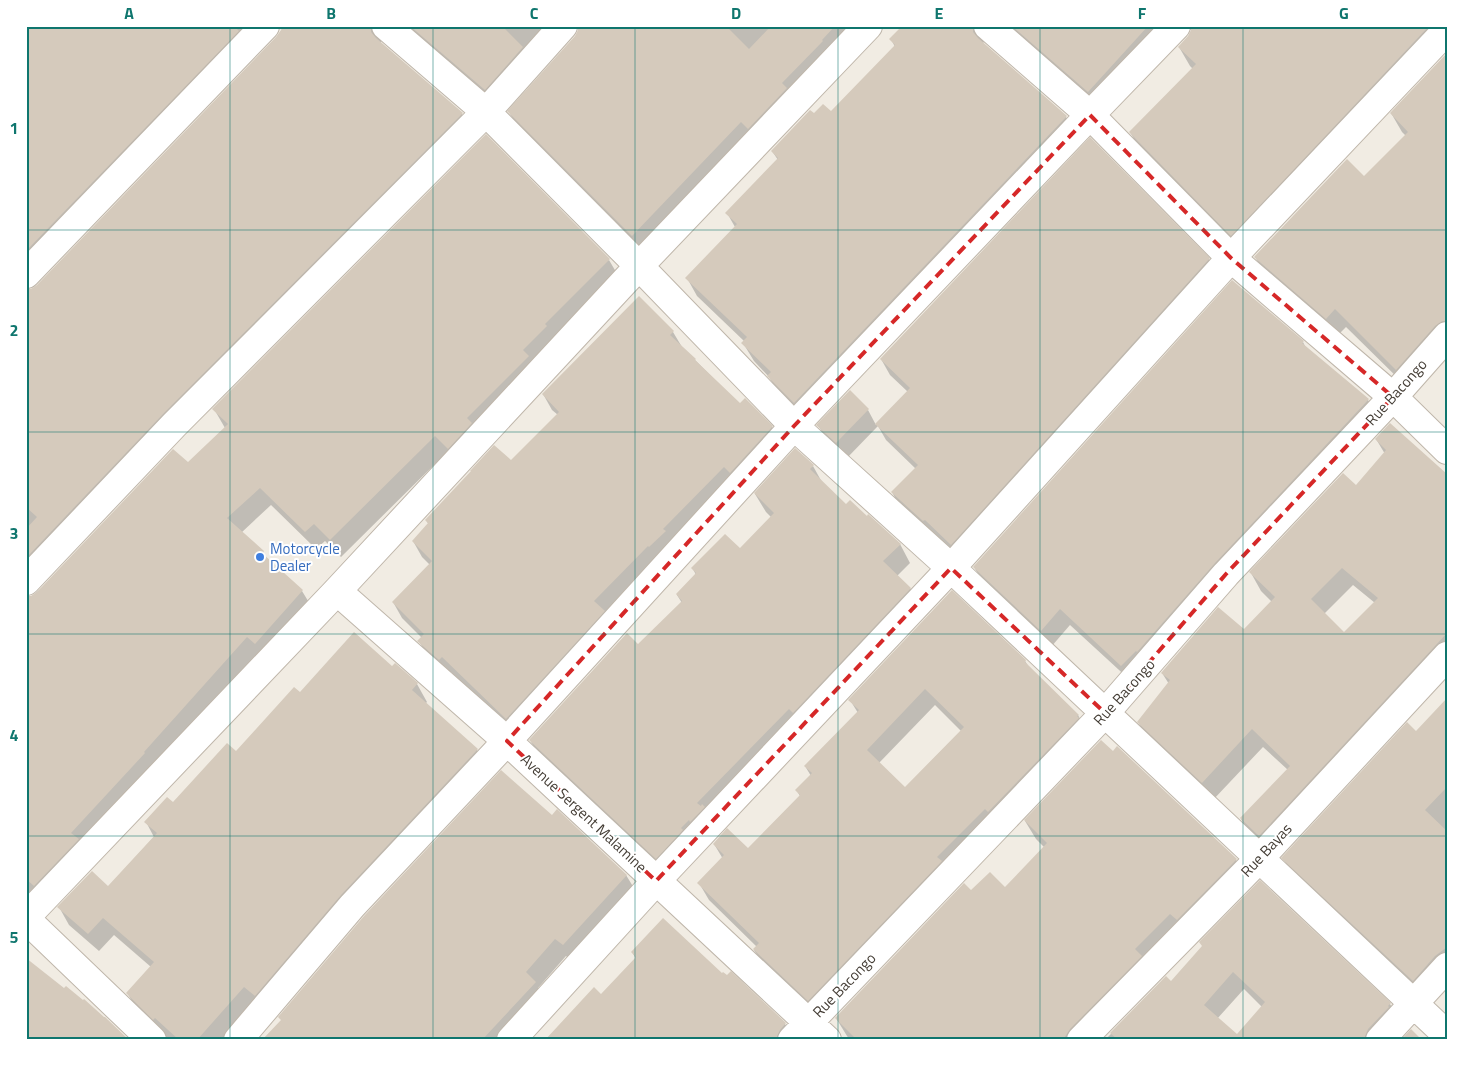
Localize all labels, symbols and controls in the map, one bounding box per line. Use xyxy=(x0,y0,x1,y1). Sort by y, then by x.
text: A xyxy=(124,1,134,25)
text: B xyxy=(326,1,336,25)
text: C xyxy=(530,1,539,25)
text: D xyxy=(731,1,741,25)
text: E xyxy=(935,1,944,25)
text: F xyxy=(1138,1,1147,25)
text: G xyxy=(1339,1,1349,25)
text: 1 xyxy=(10,116,18,140)
text: 2 xyxy=(10,318,18,342)
street label: Rue Bacongo xyxy=(1360,353,1432,430)
text: 3 xyxy=(10,521,18,545)
place label: Motorcycle Dealer xyxy=(270,537,340,577)
marker: Motorcycle Dealer xyxy=(254,551,266,563)
street label: Rue Bacongo xyxy=(1088,653,1160,730)
text: 4 xyxy=(10,723,19,747)
street label: Avenue Sergent Malamine xyxy=(516,748,652,878)
street label: Rue Bayas xyxy=(1235,818,1297,882)
text: 5 xyxy=(10,925,19,949)
street label: Rue Bacongo xyxy=(807,947,881,1023)

